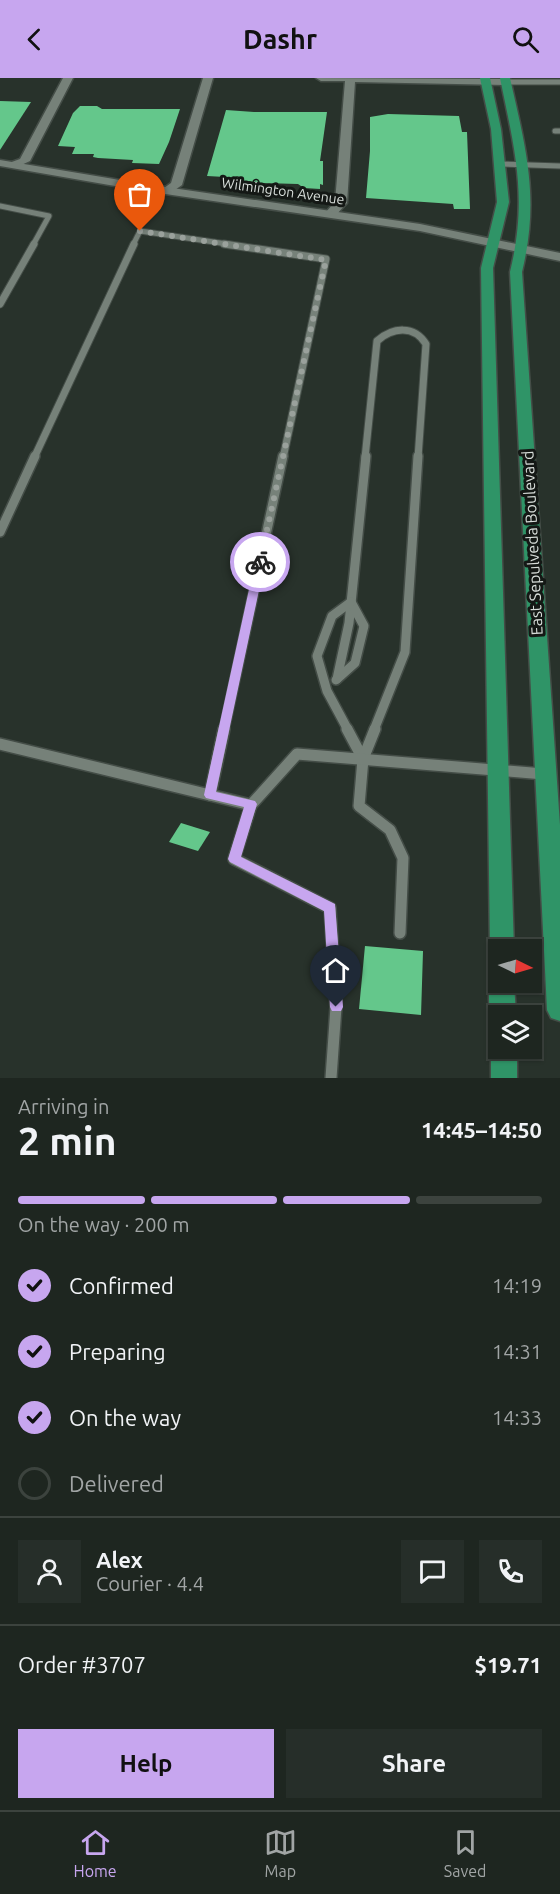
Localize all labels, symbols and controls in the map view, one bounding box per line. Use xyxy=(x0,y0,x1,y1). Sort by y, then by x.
icon: back xyxy=(18,23,51,56)
icon: search xyxy=(509,23,542,56)
text: Dashr xyxy=(243,24,317,54)
pin xyxy=(114,169,165,231)
street label: Wilmington Avenue xyxy=(221,174,345,208)
icon: bag xyxy=(123,178,156,211)
street label: East Sepulveda Boulevard xyxy=(518,450,546,636)
courier xyxy=(230,532,290,592)
icon: bike xyxy=(244,546,277,579)
north arrow xyxy=(488,939,542,993)
map controls xyxy=(488,939,542,1059)
pin xyxy=(310,945,361,1007)
icon: home xyxy=(319,954,352,987)
button: layers xyxy=(488,1005,542,1059)
text: Arriving in xyxy=(18,1095,109,1118)
text: 14:45–14:50 xyxy=(421,1117,542,1142)
text: 2 min xyxy=(18,1119,117,1162)
text: On the way · 200 m xyxy=(18,1213,190,1236)
icon: check xyxy=(18,1269,51,1302)
text: Confirmed xyxy=(69,1273,174,1298)
text: 14:19 xyxy=(492,1274,542,1297)
icon: check xyxy=(18,1335,51,1368)
text: Preparing xyxy=(69,1339,166,1364)
text: 14:31 xyxy=(492,1340,542,1363)
icon: check xyxy=(18,1401,51,1434)
text: On the way xyxy=(69,1405,181,1430)
text: 14:33 xyxy=(492,1406,542,1429)
text: Delivered xyxy=(69,1471,164,1496)
button: person xyxy=(18,1540,81,1603)
button: chat xyxy=(401,1540,464,1603)
button: phone xyxy=(479,1540,542,1603)
text: Alex xyxy=(96,1547,143,1572)
text: Courier · 4.4 xyxy=(96,1572,204,1595)
text: Order #3707 xyxy=(18,1652,146,1677)
text: $19.71 xyxy=(475,1652,542,1677)
button: Help xyxy=(18,1729,274,1798)
button: Share xyxy=(286,1729,542,1798)
tab: Home xyxy=(74,1826,117,1880)
tab: Map xyxy=(264,1826,297,1880)
tab: Saved xyxy=(444,1826,486,1880)

